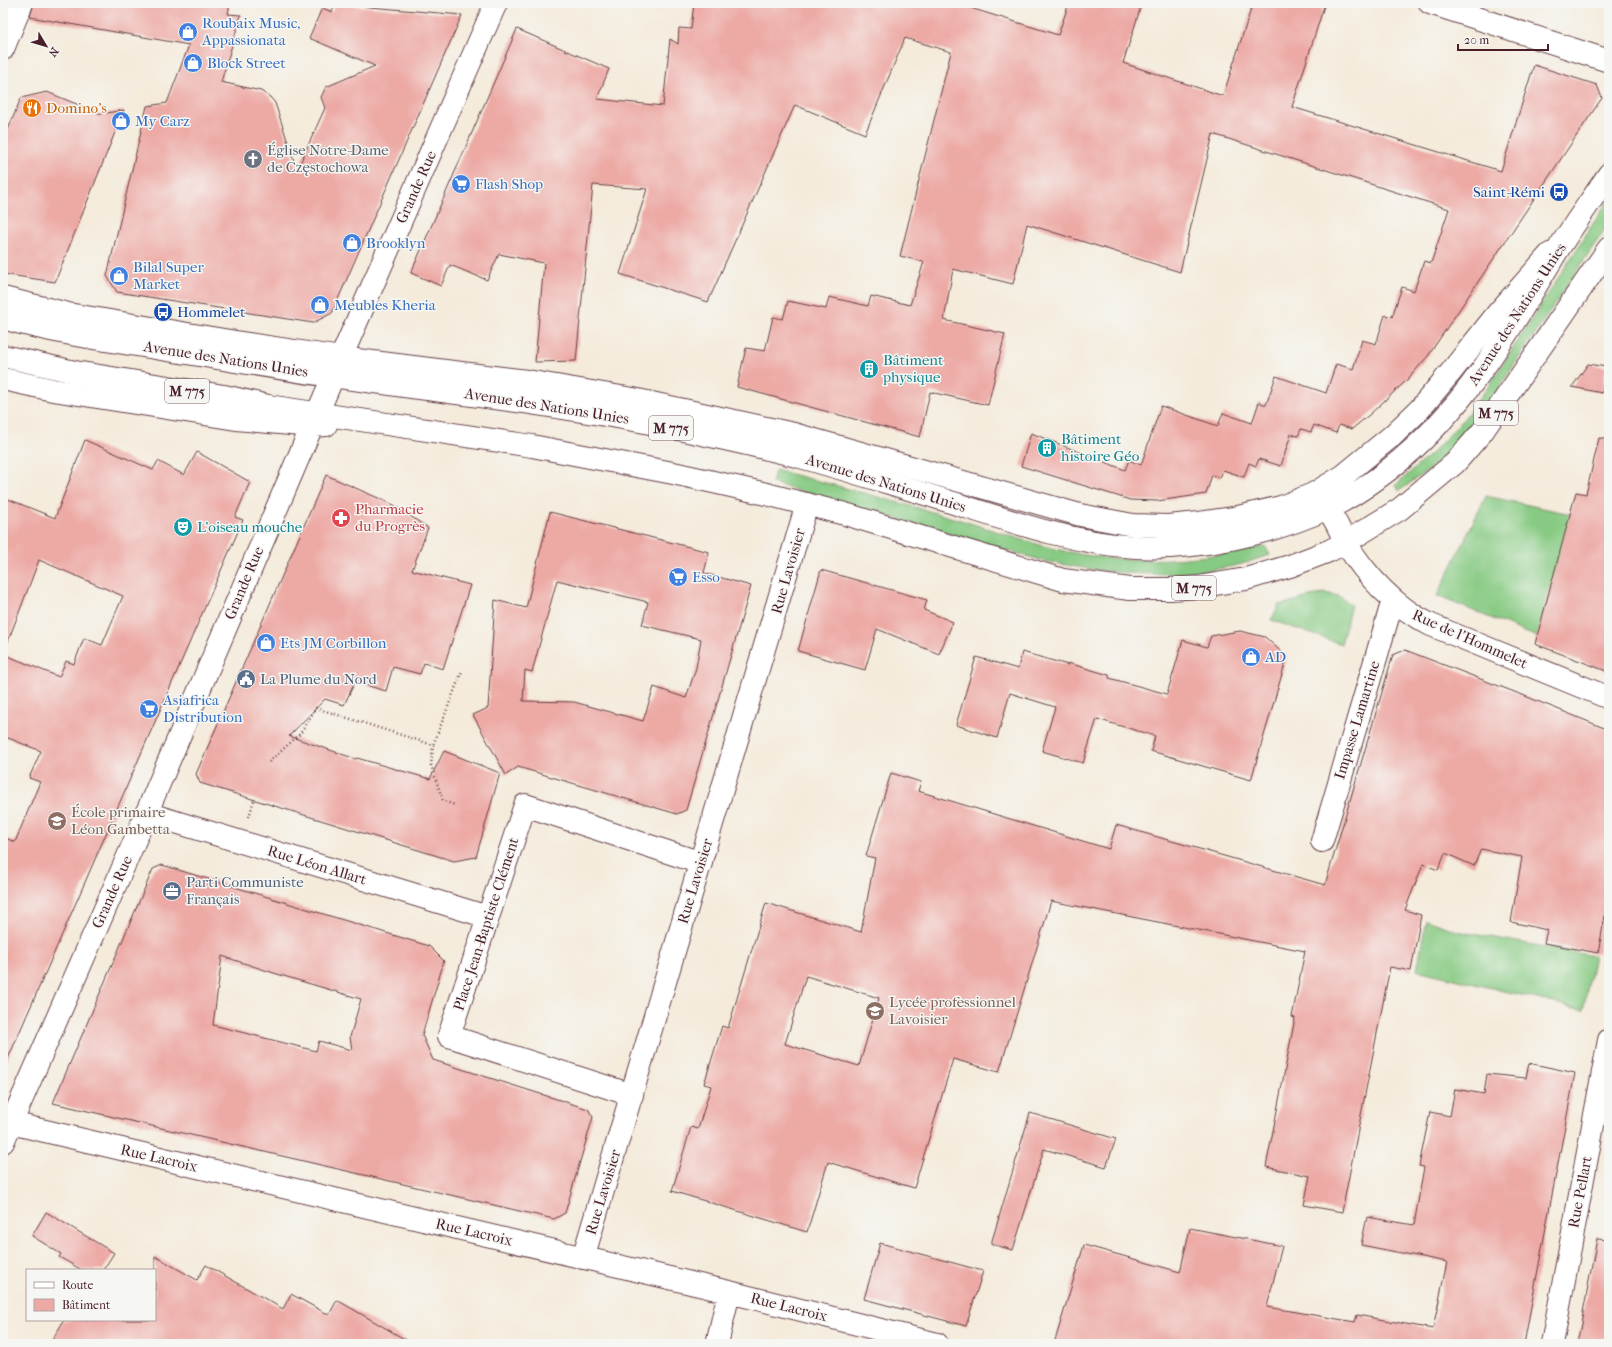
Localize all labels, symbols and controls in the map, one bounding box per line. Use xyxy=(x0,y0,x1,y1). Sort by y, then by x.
place label: Roubaix Music, Appassionata xyxy=(201,14,300,49)
shop icon: Roubaix Music, Appassionata xyxy=(177,21,199,43)
north arrow xyxy=(26,26,66,66)
scale bar xyxy=(1458,26,1548,52)
text: 20 m xyxy=(1464,33,1489,47)
text: N xyxy=(45,45,61,60)
shop icon: Block Street xyxy=(182,52,204,74)
place label: Block Street xyxy=(207,54,286,72)
restaurant icon: Domino's xyxy=(21,97,43,119)
place label: Domino's xyxy=(46,99,107,117)
shop icon: My Carz xyxy=(110,110,132,132)
place label: My Carz xyxy=(135,112,190,130)
place label: Église Notre-Dame de Częstochowa xyxy=(267,141,389,176)
street label: Grande Rue xyxy=(392,147,440,226)
church icon: Église Notre-Dame de Częstochowa xyxy=(242,148,264,170)
supermarket icon: Flash Shop xyxy=(450,173,472,195)
place label: Flash Shop xyxy=(475,175,543,193)
bus stop icon: Saint-Rémi xyxy=(1548,181,1570,203)
place label: Saint-Rémi xyxy=(1473,183,1546,201)
shop icon: Brooklyn xyxy=(341,232,363,254)
place label: Brooklyn xyxy=(366,234,426,252)
street label: Avenue des Nations Unies xyxy=(1464,239,1570,389)
place label: Bilal Super Market xyxy=(133,258,204,293)
shop icon: Bilal Super Market xyxy=(108,265,130,287)
shop icon: Meubles Kheria xyxy=(309,294,331,316)
place label: Meubles Kheria xyxy=(334,296,437,314)
bus stop icon: Hommelet xyxy=(152,301,174,323)
place label: Hommelet xyxy=(177,303,246,321)
street label: Avenue des Nations Unies xyxy=(142,337,310,381)
place label: Bâtiment physique xyxy=(882,351,944,386)
building icon: Bâtiment physique xyxy=(858,358,880,380)
road number: M 775 xyxy=(165,379,209,403)
street label: Avenue des Nations Unies xyxy=(463,384,631,428)
road number: M 775 xyxy=(1474,401,1518,425)
road number: M 775 xyxy=(649,416,693,440)
place label: Bâtiment histoire Géo xyxy=(1061,430,1140,465)
building icon: Bâtiment histoire Géo xyxy=(1036,437,1058,459)
street label: Avenue des Nations Unies xyxy=(803,450,969,516)
place label: Pharmacie du Progrès xyxy=(355,500,426,535)
pharmacy icon: Pharmacie du Progrès xyxy=(330,507,352,529)
theatre icon: L'oiseau mouche xyxy=(172,516,194,538)
place label: L'oiseau mouche xyxy=(197,518,303,536)
street label: Rue Lavoisier xyxy=(767,526,809,616)
street label: Grande Rue xyxy=(221,543,268,622)
supermarket icon: Esso xyxy=(667,566,689,588)
place label: Esso xyxy=(692,568,720,586)
road number: M 775 xyxy=(1172,576,1216,600)
street label: Rue de l'Hommelet xyxy=(1410,606,1531,673)
shop icon: Ets JM Corbillon xyxy=(255,632,277,654)
place label: Ets JM Corbillon xyxy=(280,634,387,652)
shop icon: AD xyxy=(1240,646,1262,668)
place label: AD xyxy=(1264,648,1286,666)
street label: Impasse Lamartine xyxy=(1330,658,1384,781)
public building icon: La Plume du Nord xyxy=(235,668,257,690)
place label: La Plume du Nord xyxy=(260,670,378,688)
place label: Asiafrica Distribution xyxy=(162,691,243,726)
supermarket icon: Asiafrica Distribution xyxy=(138,698,160,720)
place label: École primaire Léon Gambetta xyxy=(71,803,171,838)
school or university icon: École primaire Léon Gambetta xyxy=(46,810,68,832)
street label: Place Jean-Baptiste Clément xyxy=(449,834,523,1013)
street label: Rue Lavoisier xyxy=(673,836,717,926)
street label: Rue Léon Allart xyxy=(265,841,369,889)
street label: Grande Rue xyxy=(88,852,136,931)
place label: Parti Communiste Français xyxy=(186,873,304,908)
office icon: Parti Communiste Français xyxy=(161,880,183,902)
place label: Lycée professionnel Lavoisier xyxy=(889,993,1016,1028)
school or university icon: Lycée professionnel Lavoisier xyxy=(864,1000,886,1022)
street label: Rue Lacroix xyxy=(119,1140,199,1176)
street label: Rue Lavoisier xyxy=(581,1147,625,1237)
street label: Rue Pellart xyxy=(1564,1154,1596,1229)
street label: Rue Lacroix xyxy=(434,1214,514,1250)
legend xyxy=(26,1269,156,1321)
text: Route xyxy=(62,1278,94,1292)
street label: Rue Lacroix xyxy=(749,1289,829,1325)
text: Bâtiment xyxy=(62,1298,111,1312)

